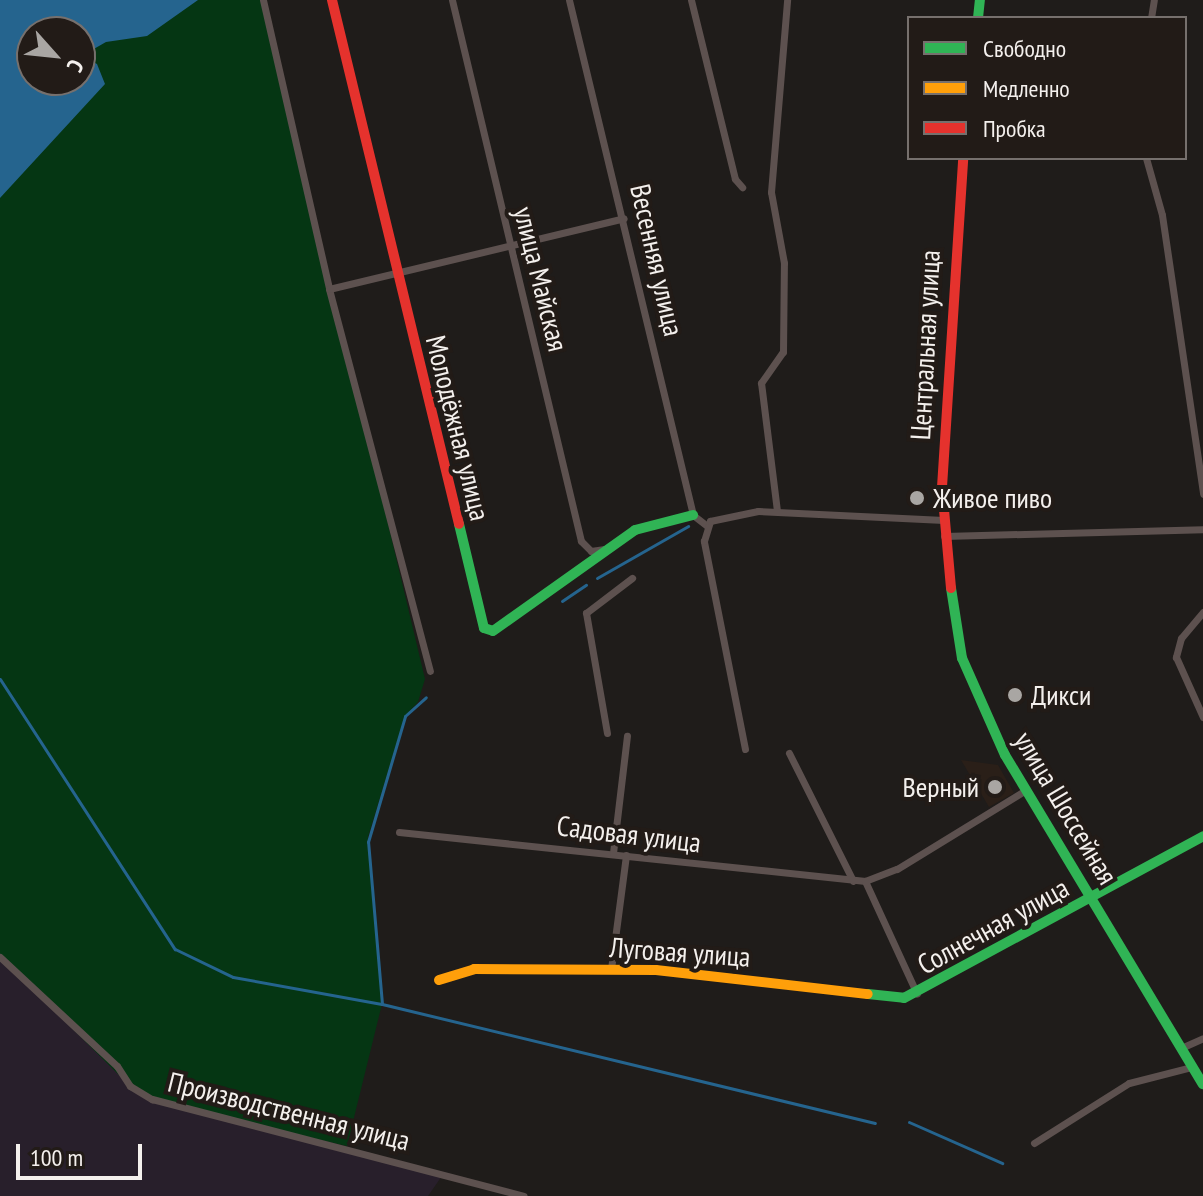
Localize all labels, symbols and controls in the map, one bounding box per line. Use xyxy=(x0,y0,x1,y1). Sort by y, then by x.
north arrow xyxy=(16,16,96,96)
legend xyxy=(907,16,1187,160)
text: Свободно xyxy=(983,33,1066,64)
text: С xyxy=(61,55,90,77)
text: Медленно xyxy=(983,73,1070,104)
text: Пробка xyxy=(983,113,1046,144)
street label: Весенняя улица xyxy=(623,181,691,339)
street label: улица Майская xyxy=(507,203,575,355)
street label: Центральная улица xyxy=(903,249,947,441)
street label: Молодёжная улица xyxy=(419,332,497,524)
place label: Живое пиво xyxy=(933,481,1052,515)
marker: Живое пиво xyxy=(908,489,926,507)
place label: Дикси xyxy=(1031,678,1091,712)
marker: Дикси xyxy=(1006,686,1024,704)
street label: улица Шоссейная xyxy=(1007,726,1125,890)
place label: Верный xyxy=(903,770,979,804)
marker: Верный xyxy=(986,778,1004,796)
street label: Садовая улица xyxy=(555,808,703,860)
street label: Солнечная улица xyxy=(911,871,1075,981)
street label: Луговая улица xyxy=(608,930,752,974)
street label: Производственная улица xyxy=(165,1065,413,1157)
scale bar xyxy=(20,1128,146,1178)
text: 100 m xyxy=(30,1142,83,1173)

